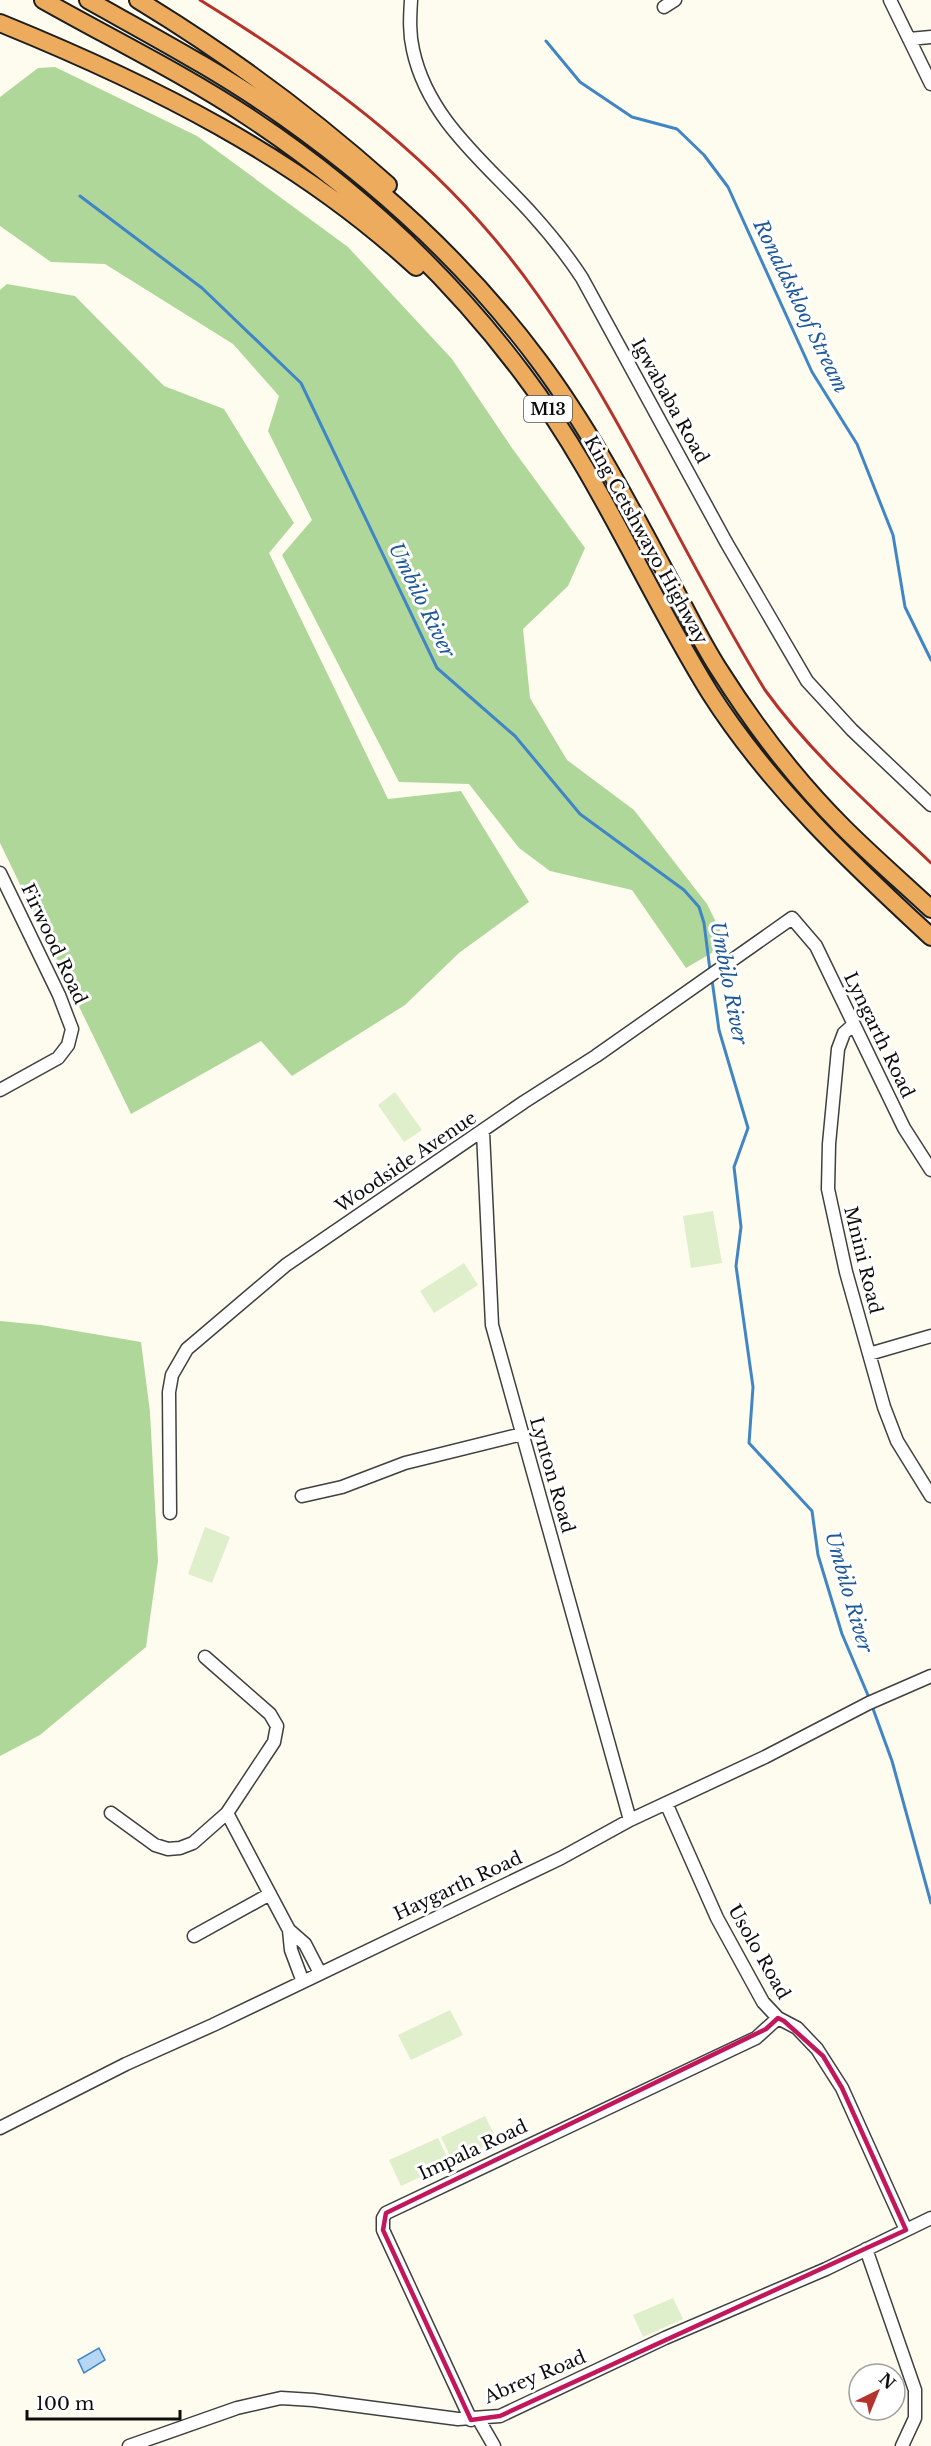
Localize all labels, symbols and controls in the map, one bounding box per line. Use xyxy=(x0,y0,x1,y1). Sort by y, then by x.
water label: Ronaldskloof Stream xyxy=(748,215,853,397)
street label: Igwababa Road xyxy=(627,335,713,467)
road number: M13 xyxy=(524,396,572,422)
street label: King Cetshwayo Highway xyxy=(579,432,713,648)
water label: Umbilo River xyxy=(384,539,460,662)
street label: Firwood Road xyxy=(16,880,92,1008)
water label: Umbilo River xyxy=(705,919,753,1047)
street label: Lyngarth Road xyxy=(839,969,919,1101)
street label: Woodside Avenue xyxy=(331,1107,481,1218)
street label: Mnini Road xyxy=(839,1204,887,1316)
street label: Lynton Road xyxy=(525,1414,579,1536)
water label: Umbilo River xyxy=(820,1529,878,1656)
street label: Haygarth Road xyxy=(390,1847,526,1925)
street label: Usolo Road xyxy=(723,1901,795,2003)
street label: Impala Road xyxy=(415,2115,531,2185)
street label: Abrey Road xyxy=(480,2346,589,2409)
north arrow xyxy=(847,2362,907,2422)
text: N xyxy=(875,2369,900,2393)
scale bar xyxy=(27,2383,180,2421)
text: 100 m xyxy=(36,2393,94,2415)

